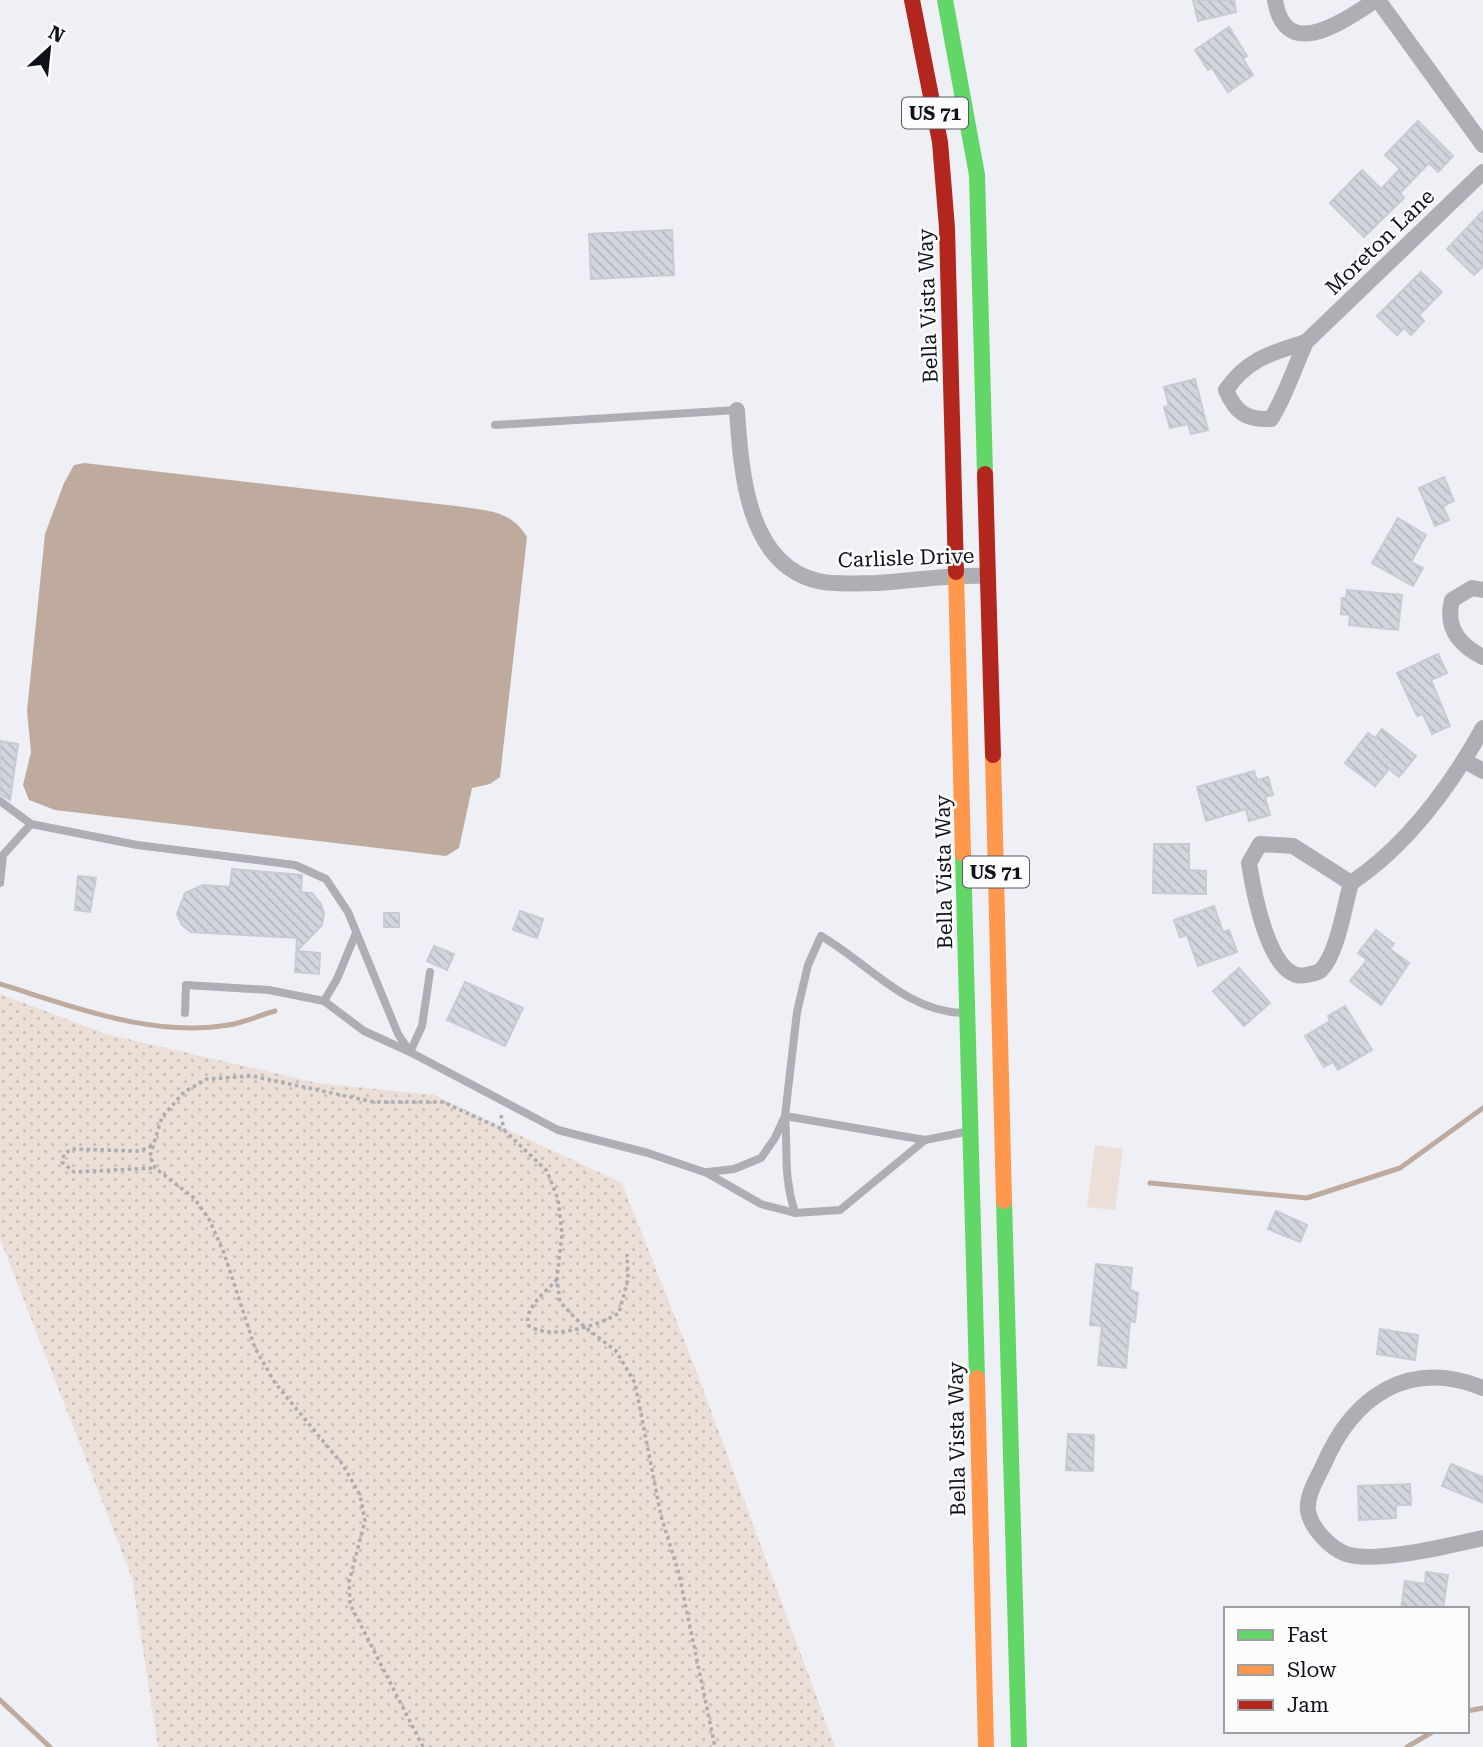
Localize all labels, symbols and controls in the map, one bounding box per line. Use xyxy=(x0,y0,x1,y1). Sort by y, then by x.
north arrow xyxy=(14,14,84,84)
text: N xyxy=(45,21,69,48)
road number: US 71 xyxy=(902,97,968,128)
street label: Moreton Lane xyxy=(1321,184,1439,300)
street label: Bella Vista Way xyxy=(913,228,943,384)
street label: Carlisle Drive xyxy=(837,544,975,572)
street label: Bella Vista Way xyxy=(931,794,957,950)
road number: US 71 xyxy=(963,856,1029,888)
street label: Bella Vista Way xyxy=(944,1361,970,1517)
legend xyxy=(1224,1607,1469,1733)
text: Fast xyxy=(1287,1623,1328,1647)
text: Slow xyxy=(1287,1658,1337,1682)
text: Jam xyxy=(1287,1693,1329,1717)

